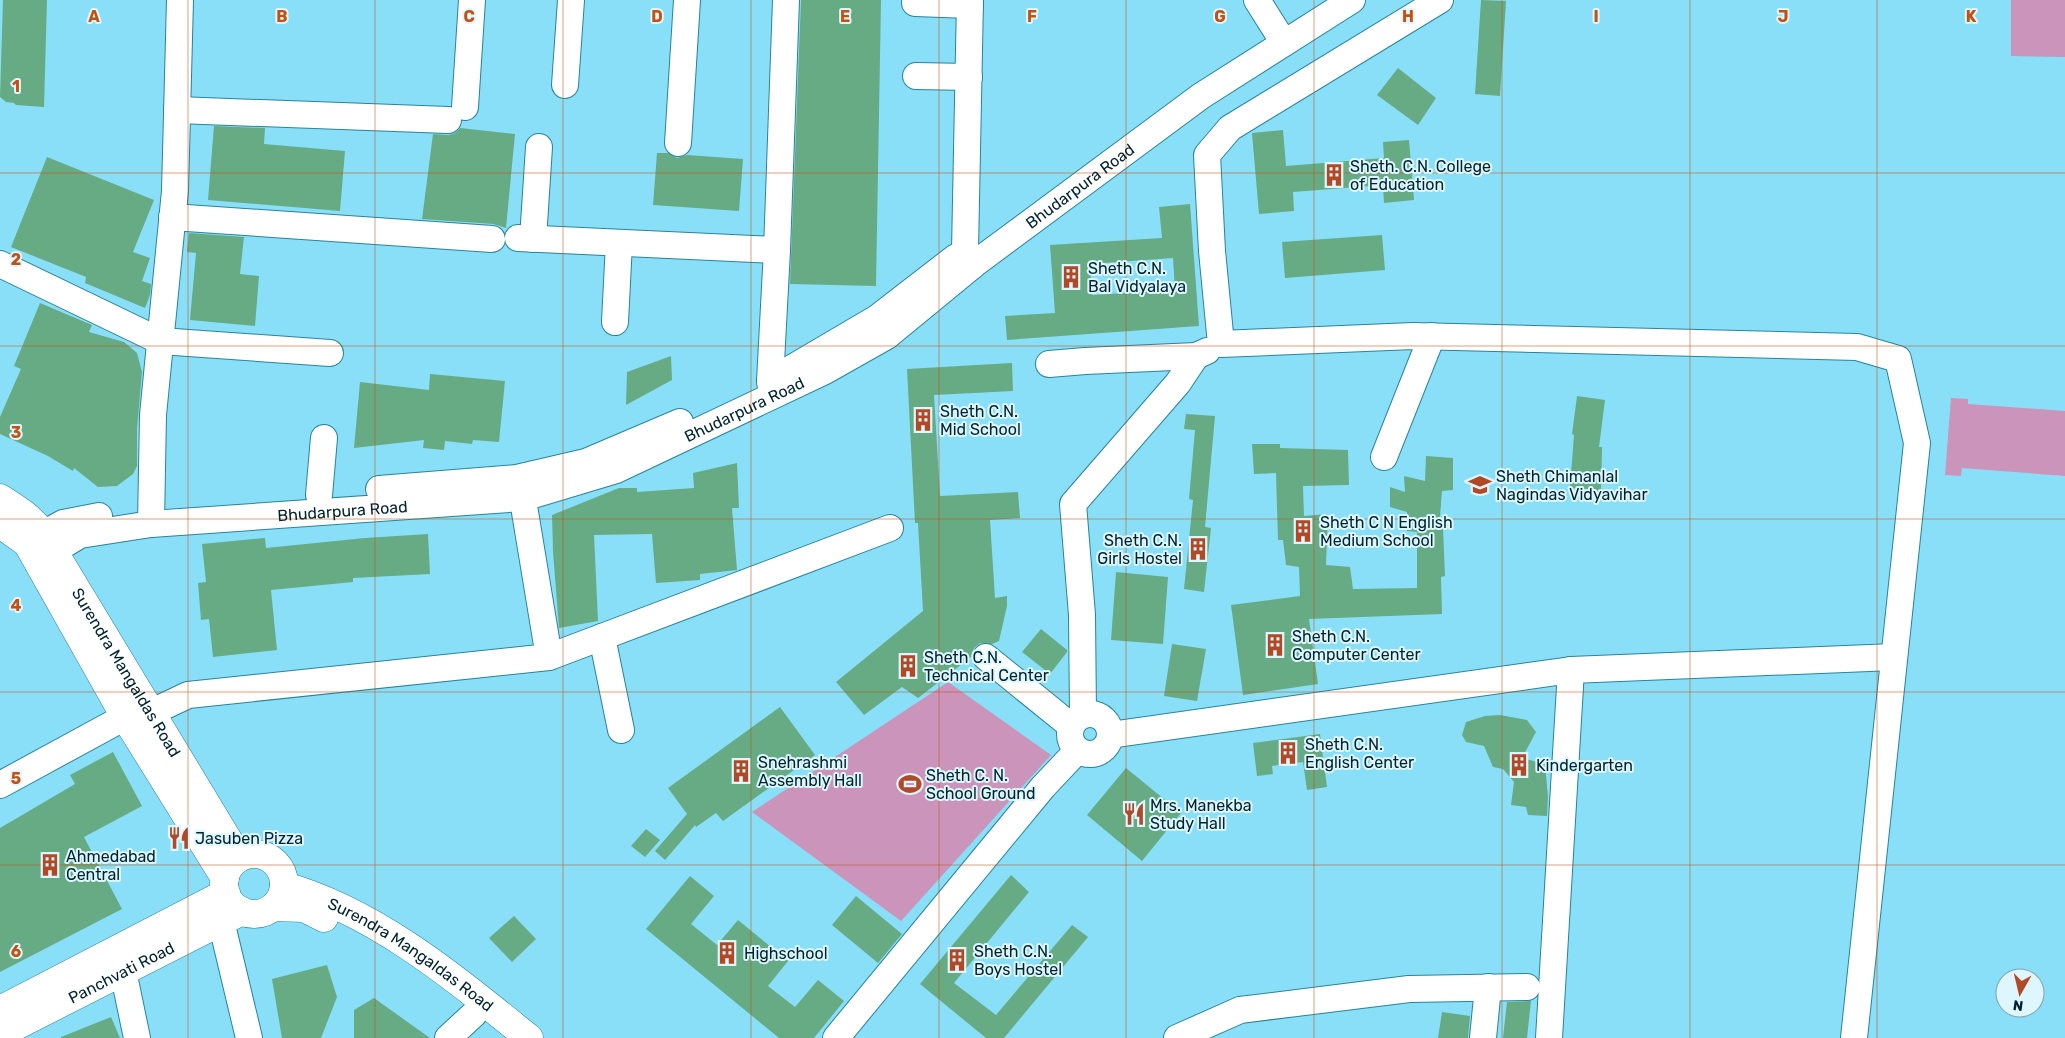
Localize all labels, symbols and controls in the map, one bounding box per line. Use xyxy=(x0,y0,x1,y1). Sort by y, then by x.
text: A xyxy=(88,7,100,26)
text: B xyxy=(276,7,288,26)
text: C xyxy=(463,7,475,26)
text: D xyxy=(651,7,663,26)
text: E xyxy=(840,7,850,26)
text: F xyxy=(1027,7,1037,26)
text: G xyxy=(1214,7,1226,26)
text: H xyxy=(1402,7,1414,26)
text: I xyxy=(1593,7,1599,26)
text: J xyxy=(1778,7,1788,26)
text: K xyxy=(1966,7,1977,26)
text: 1 xyxy=(12,77,20,96)
street label: Bhudarpura Road xyxy=(1022,140,1138,233)
place label: Sheth. C.N. College of Education xyxy=(1350,157,1491,194)
building icon: Sheth. C.N. College of Education xyxy=(1321,162,1347,188)
text: 2 xyxy=(11,250,21,269)
place label: Sheth C.N. Bal Vidyalaya xyxy=(1088,259,1186,296)
building icon: Sheth C.N. Bal Vidyalaya xyxy=(1058,264,1084,290)
street label: Bhudarpura Road xyxy=(681,373,807,446)
place label: Sheth C.N. Mid School xyxy=(940,402,1021,439)
building icon: Sheth C.N. Mid School xyxy=(910,407,936,433)
text: 3 xyxy=(11,423,21,442)
place label: Sheth Chimanlal Nagindas Vidyavihar xyxy=(1496,467,1647,504)
school or university icon: Sheth Chimanlal Nagindas Vidyavihar xyxy=(1467,472,1493,498)
street label: Bhudarpura Road xyxy=(277,497,408,525)
place label: Sheth C N English Medium School xyxy=(1320,513,1453,550)
building icon: Sheth C N English Medium School xyxy=(1290,518,1316,544)
place label: Sheth C.N. Girls Hostel xyxy=(1097,531,1182,568)
building icon: Sheth C.N. Girls Hostel xyxy=(1185,536,1211,562)
street label: Surendra Mangaldas Road xyxy=(68,584,185,761)
text: 4 xyxy=(11,596,22,615)
place label: Sheth C.N. Computer Center xyxy=(1292,627,1421,664)
building icon: Sheth C.N. Computer Center xyxy=(1262,632,1288,658)
place label: Sheth C.N. Technical Center xyxy=(924,648,1049,685)
building icon: Sheth C.N. Technical Center xyxy=(895,653,921,679)
place label: Sheth C.N. English Center xyxy=(1305,735,1414,772)
building icon: Sheth C.N. English Center xyxy=(1275,740,1301,766)
building icon: Kindergarten xyxy=(1506,752,1532,778)
place label: Snehrashmi Assembly Hall xyxy=(758,753,862,790)
place label: Kindergarten xyxy=(1536,756,1633,775)
building icon: Snehrashmi Assembly Hall xyxy=(728,758,754,784)
place label: Sheth C. N. School Ground xyxy=(926,766,1036,803)
text: 5 xyxy=(11,769,21,788)
sports icon: Sheth C. N. School Ground xyxy=(897,771,923,797)
place label: Mrs. Manekba Study Hall xyxy=(1150,796,1252,833)
restaurant icon: Mrs. Manekba Study Hall xyxy=(1121,801,1147,827)
restaurant icon: Jasuben Pizza xyxy=(166,825,192,851)
place label: Jasuben Pizza xyxy=(195,829,303,848)
place label: Ahmedabad Central xyxy=(66,847,156,884)
building icon: Ahmedabad Central xyxy=(37,852,63,878)
street label: Surendra Mangaldas Road xyxy=(325,894,497,1016)
street label: Panchvati Road xyxy=(65,938,178,1008)
building icon: Highschool xyxy=(714,940,740,966)
text: 6 xyxy=(11,942,21,961)
place label: Sheth C.N. Boys Hostel xyxy=(974,942,1062,979)
place label: Highschool xyxy=(744,944,828,963)
building icon: Sheth C.N. Boys Hostel xyxy=(944,947,970,973)
north arrow xyxy=(1995,968,2045,1018)
text: N xyxy=(2012,996,2024,1014)

